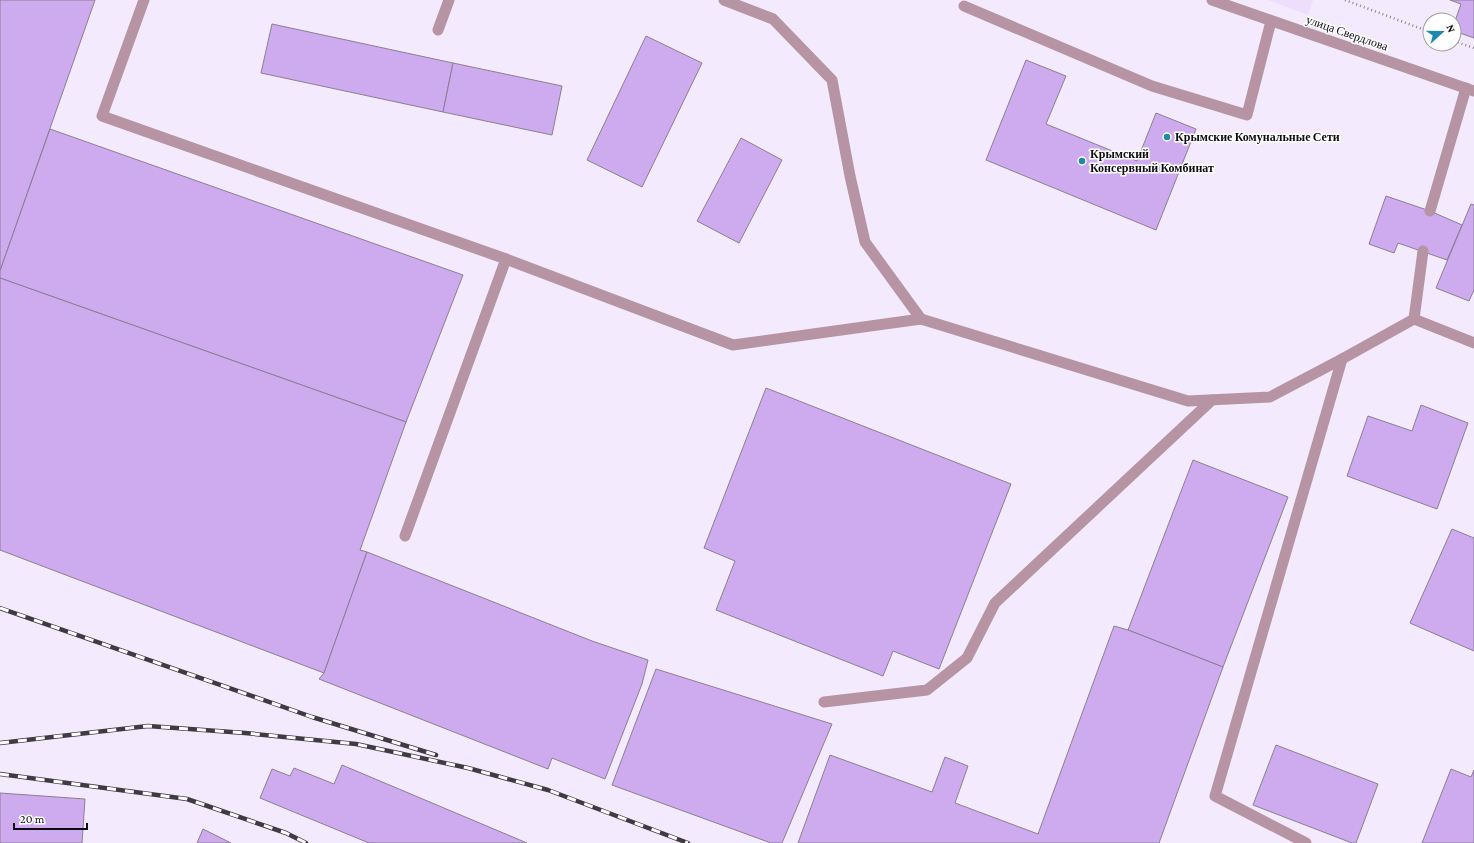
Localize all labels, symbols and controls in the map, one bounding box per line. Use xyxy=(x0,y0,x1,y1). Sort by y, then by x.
street label: улица Свердлова xyxy=(1304,12,1390,54)
north arrow xyxy=(1422,12,1462,52)
text: N xyxy=(1444,23,1458,35)
place label: Крымские Комунальные Сети xyxy=(1175,130,1340,144)
marker: Крымские Комунальные Сети xyxy=(1162,132,1172,142)
place label: Крымский Консервный Комбинат xyxy=(1090,147,1214,175)
marker: Крымский Консервный Комбинат xyxy=(1077,156,1087,166)
scale bar xyxy=(14,805,87,831)
text: 20 m xyxy=(20,812,45,826)

